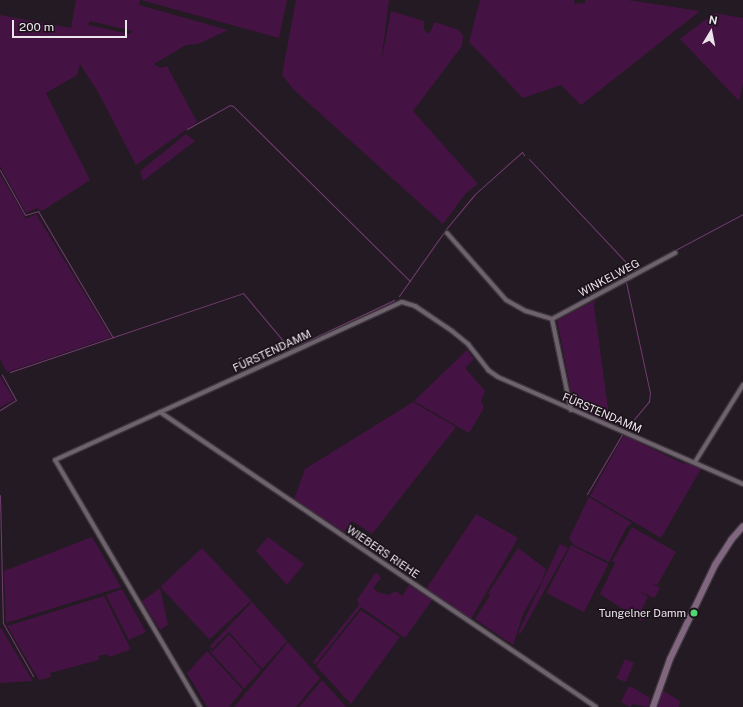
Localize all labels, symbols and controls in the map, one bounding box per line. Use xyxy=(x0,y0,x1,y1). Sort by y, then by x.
scale bar xyxy=(14,12,129,38)
north arrow xyxy=(691,12,731,52)
text: N xyxy=(708,14,718,27)
text: 200 m xyxy=(19,20,54,34)
street label: WINKELWEG xyxy=(576,256,642,300)
street label: FÜRSTENDAMM xyxy=(231,327,313,375)
street label: FÜRSTENDAMM xyxy=(560,390,644,436)
street label: WIEBERS RIEHE xyxy=(344,523,422,581)
place label: Tungelner Damm xyxy=(599,606,686,620)
marker: Tungelner Damm xyxy=(689,608,699,618)

